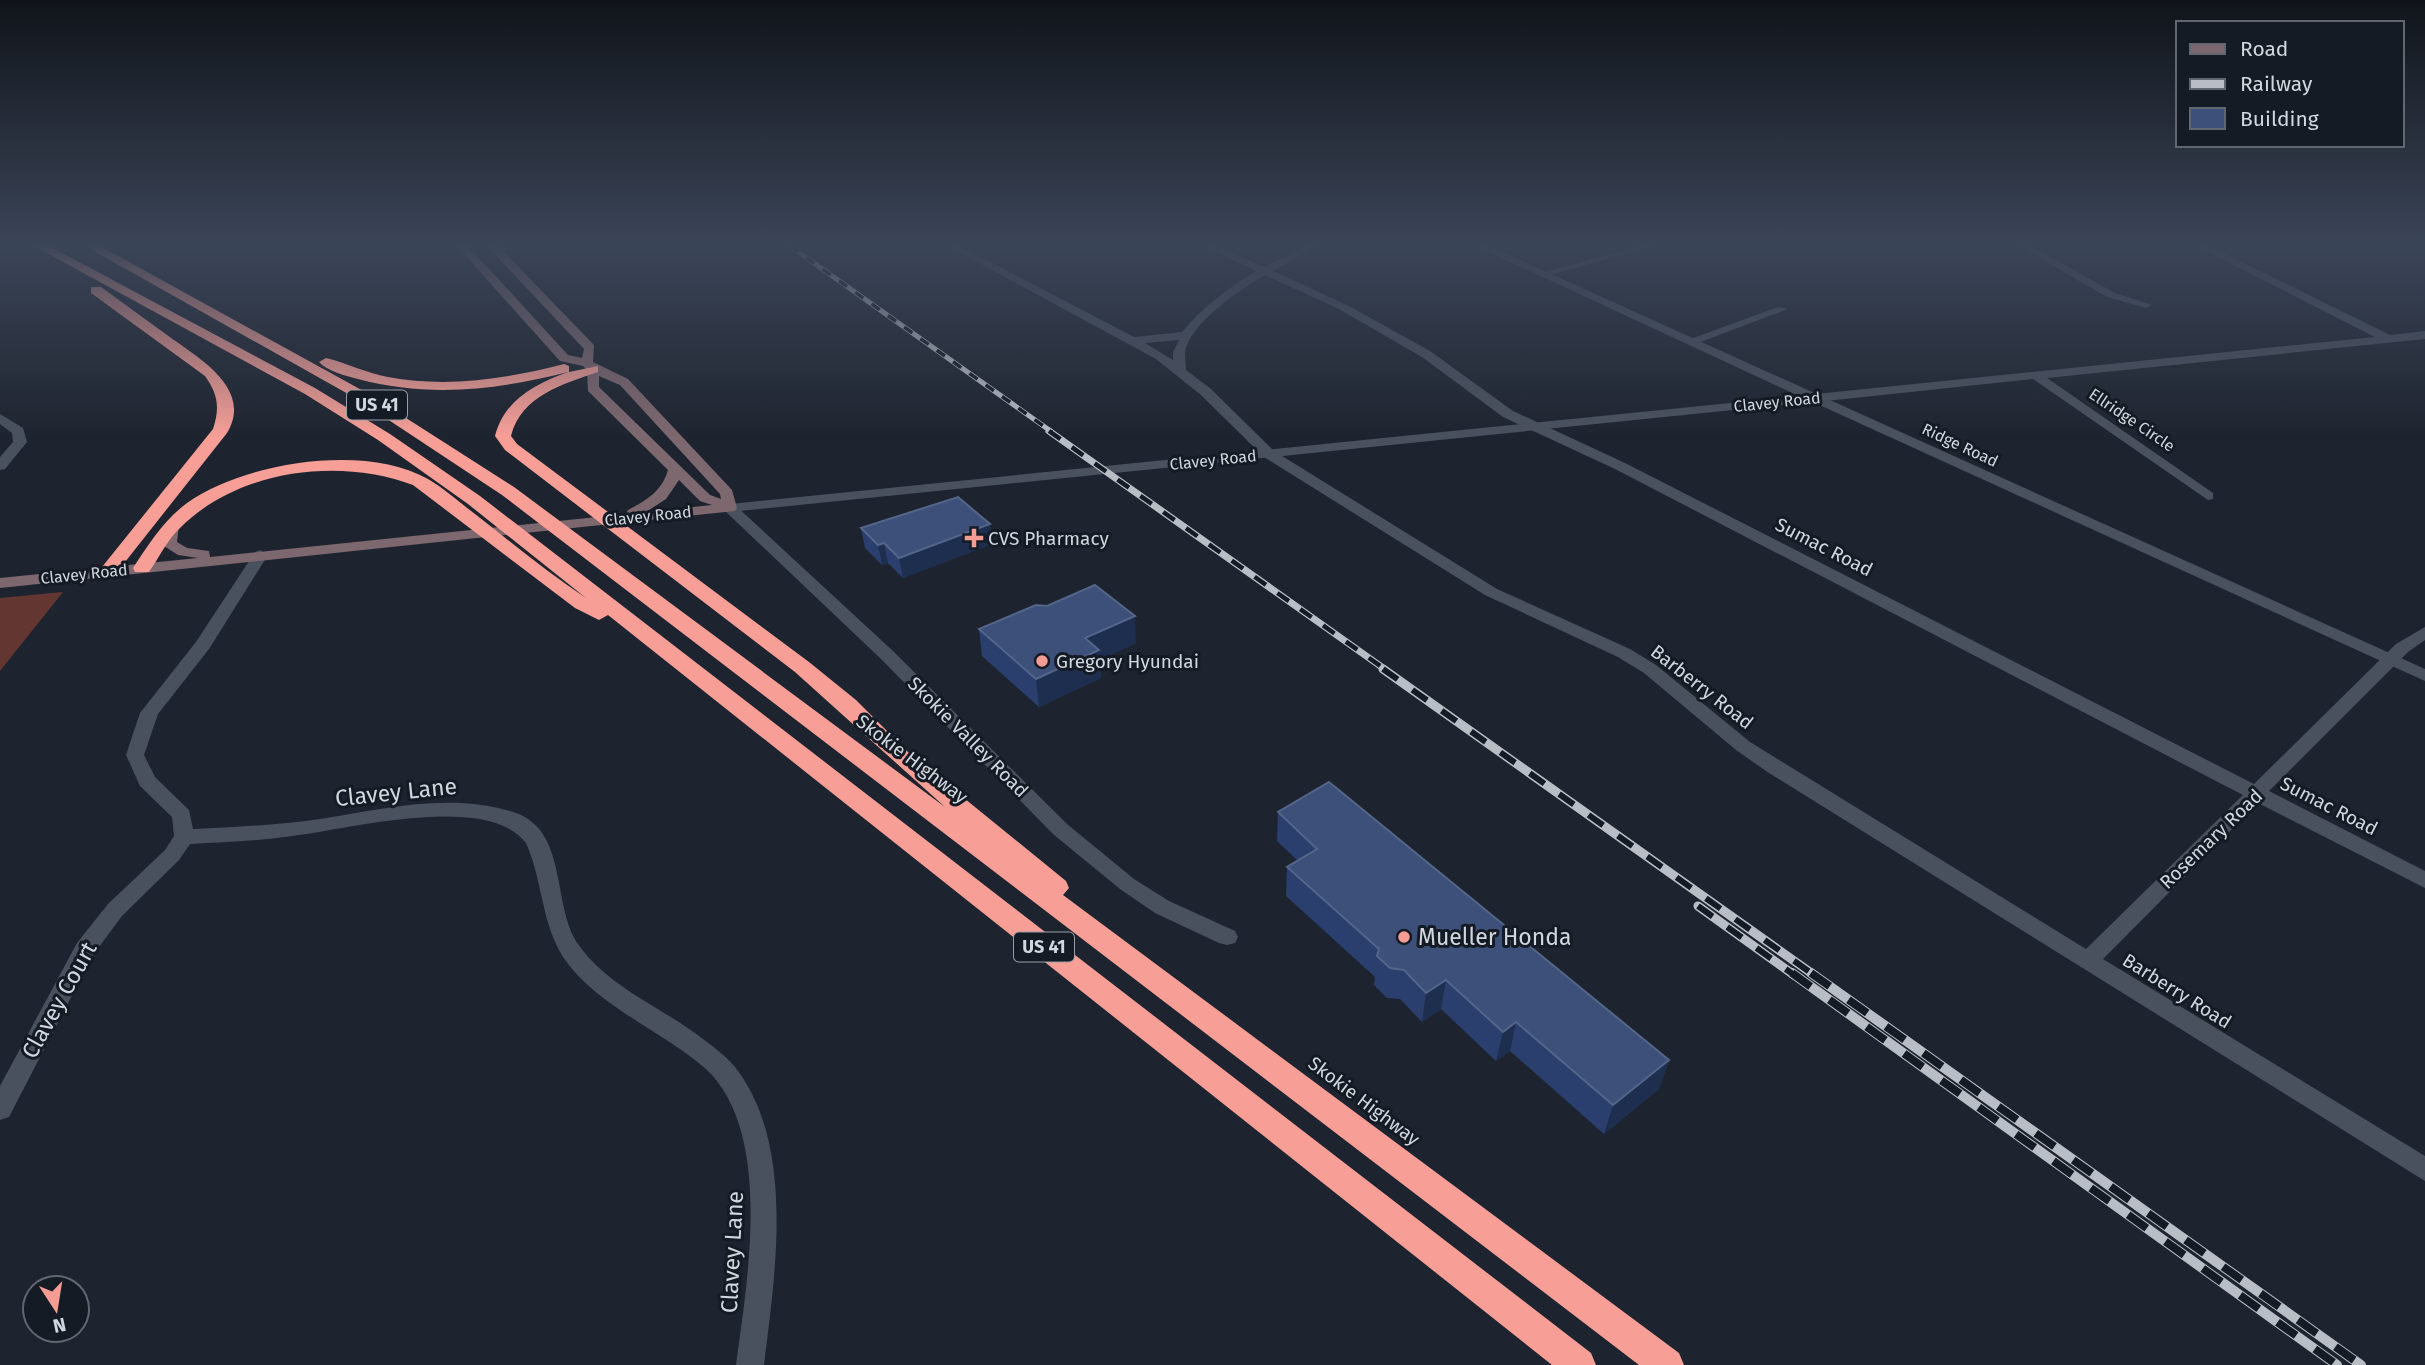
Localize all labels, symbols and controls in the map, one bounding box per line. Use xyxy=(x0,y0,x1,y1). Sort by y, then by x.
legend xyxy=(2176,21,2404,147)
text: Road xyxy=(2240,36,2288,62)
text: Railway xyxy=(2240,71,2313,97)
text: Building xyxy=(2240,106,2319,132)
street label: Ellridge Circle xyxy=(2086,384,2178,456)
street label: Clavey Road xyxy=(1733,388,1821,416)
road number: US 41 xyxy=(347,390,407,419)
street label: Ridge Road xyxy=(1919,419,2001,471)
street label: Clavey Road xyxy=(1169,446,1257,474)
street label: Clavey Road xyxy=(604,502,692,530)
street label: Sumac Road xyxy=(1772,513,1876,581)
place label: CVS Pharmacy xyxy=(988,527,1109,550)
marker: CVS Pharmacy xyxy=(966,530,982,546)
street label: Clavey Road xyxy=(40,560,128,588)
street label: Barberry Road xyxy=(1646,640,1758,734)
place label: Gregory Hyundai xyxy=(1056,650,1199,673)
marker: Gregory Hyundai xyxy=(1034,653,1050,669)
street label: Skokie Valley Road xyxy=(903,672,1033,802)
street label: Skokie Highway xyxy=(852,710,973,809)
street label: Clavey Lane xyxy=(334,772,458,812)
street label: Sumac Road xyxy=(2277,772,2381,840)
street label: Rosemary Road xyxy=(2155,784,2267,894)
place label: Mueller Honda xyxy=(1418,923,1572,951)
marker: Mueller Honda xyxy=(1396,929,1412,945)
road number: US 41 xyxy=(1014,932,1074,962)
street label: Clavey Court xyxy=(15,936,103,1063)
street label: Barberry Road xyxy=(2118,948,2236,1034)
street label: Skokie Highway xyxy=(1304,1052,1425,1151)
street label: Clavey Lane xyxy=(715,1190,749,1314)
north arrow xyxy=(21,1274,91,1344)
text: N xyxy=(51,1313,68,1338)

